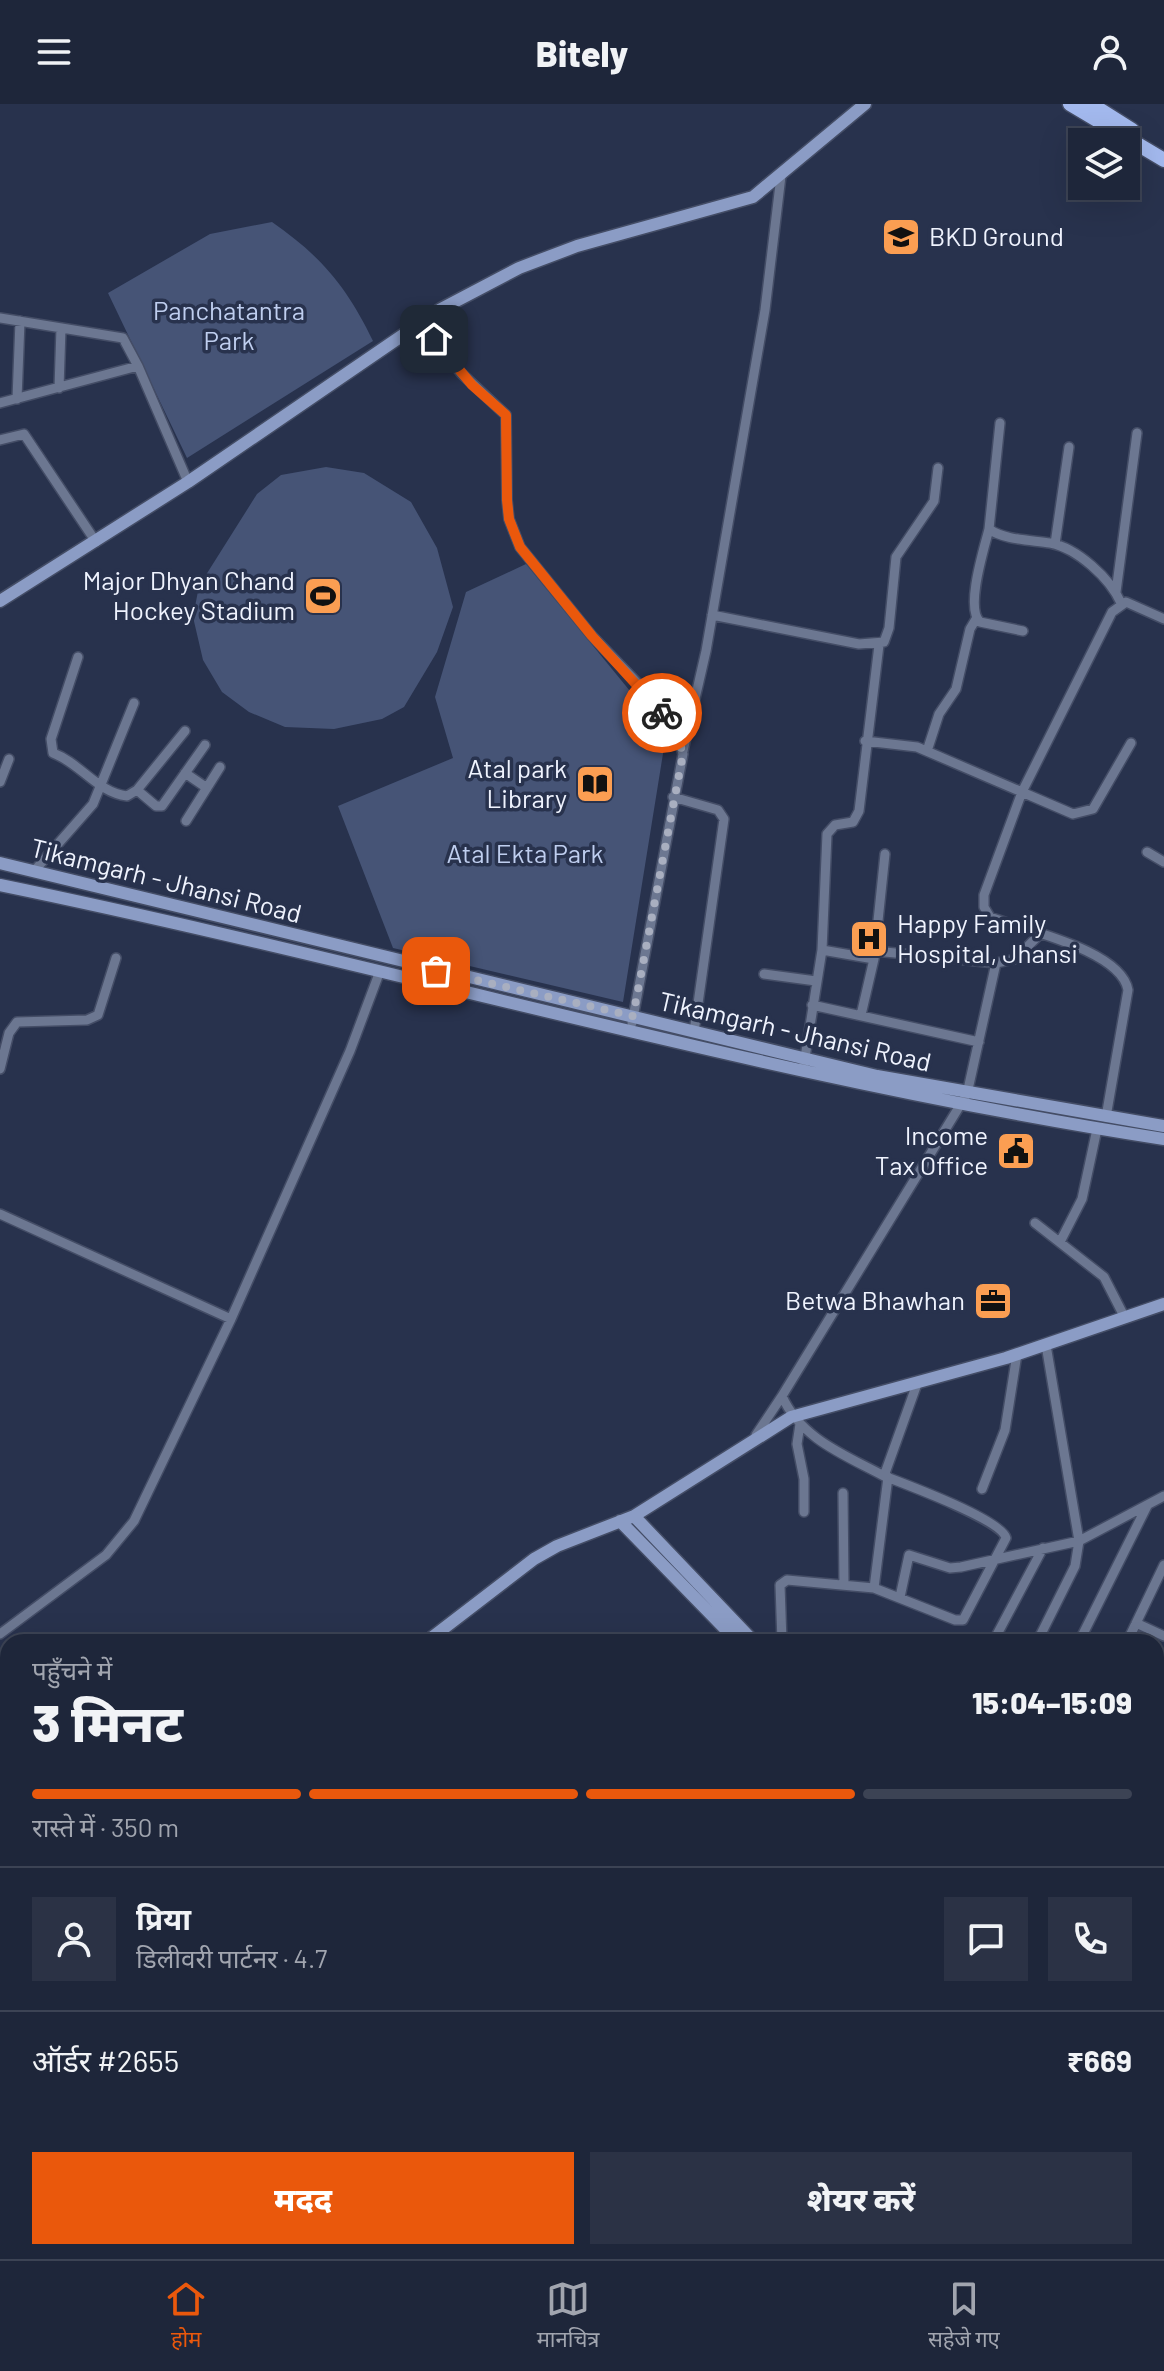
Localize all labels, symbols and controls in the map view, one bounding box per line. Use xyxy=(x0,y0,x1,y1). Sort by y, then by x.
icon: menu xyxy=(32,30,76,74)
icon: person xyxy=(1088,30,1132,74)
text: Bitely xyxy=(536,31,628,74)
map controls xyxy=(1068,128,1140,200)
button: layers xyxy=(1068,128,1140,200)
school or university icon: BKD Ground xyxy=(880,216,922,258)
place label: BKD Ground xyxy=(929,220,1064,251)
park label: Panchatantra Park xyxy=(153,294,305,355)
pin xyxy=(400,305,468,373)
icon: home xyxy=(412,317,456,361)
place label: Major Dhyan Chand Hockey Stadium xyxy=(83,564,295,625)
sports icon: Major Dhyan Chand Hockey Stadium xyxy=(302,575,344,617)
courier xyxy=(622,673,702,753)
icon: bike xyxy=(640,691,684,735)
place label: Atal park Library xyxy=(467,752,567,813)
library icon: Atal park Library xyxy=(574,763,616,805)
street label: Tikamgarh - Jhansi Road xyxy=(28,831,305,928)
park label: Atal Ekta Park xyxy=(446,837,604,868)
place label: Happy Family Hospital, Jhansi xyxy=(897,907,1078,968)
hospital icon: Happy Family Hospital, Jhansi xyxy=(848,918,890,960)
pin xyxy=(402,937,470,1005)
icon: bag xyxy=(414,949,458,993)
street label: Tikamgarh - Jhansi Road xyxy=(656,984,934,1077)
place label: Income Tax Office xyxy=(875,1119,988,1180)
public building icon: Income Tax Office xyxy=(995,1130,1037,1172)
office icon: Betwa Bhawhan xyxy=(972,1280,1014,1322)
place label: Betwa Bhawhan xyxy=(785,1284,965,1315)
text: पहुँचने में xyxy=(32,1654,112,1685)
text: 15:04–15:09 xyxy=(972,1684,1132,1720)
text: 3 मिनट xyxy=(32,1690,183,1752)
text: रास्ते में · 350 m xyxy=(32,1811,179,1842)
button: person xyxy=(32,1897,116,1981)
button: chat xyxy=(944,1897,1028,1981)
button: phone xyxy=(1048,1897,1132,1981)
text: प्रिया xyxy=(136,1900,191,1936)
text: डिलीवरी पार्टनर · 4.7 xyxy=(136,1942,327,1973)
text: ऑर्डर #2655 xyxy=(32,2042,179,2078)
text: ₹669 xyxy=(1067,2042,1132,2078)
button: मदद xyxy=(32,2152,574,2244)
button: शेयर करें xyxy=(590,2152,1132,2244)
tab: होम xyxy=(164,2277,208,2356)
tab: मानचित्र xyxy=(537,2277,600,2356)
tab: सहेजे गए xyxy=(928,2277,1000,2356)

